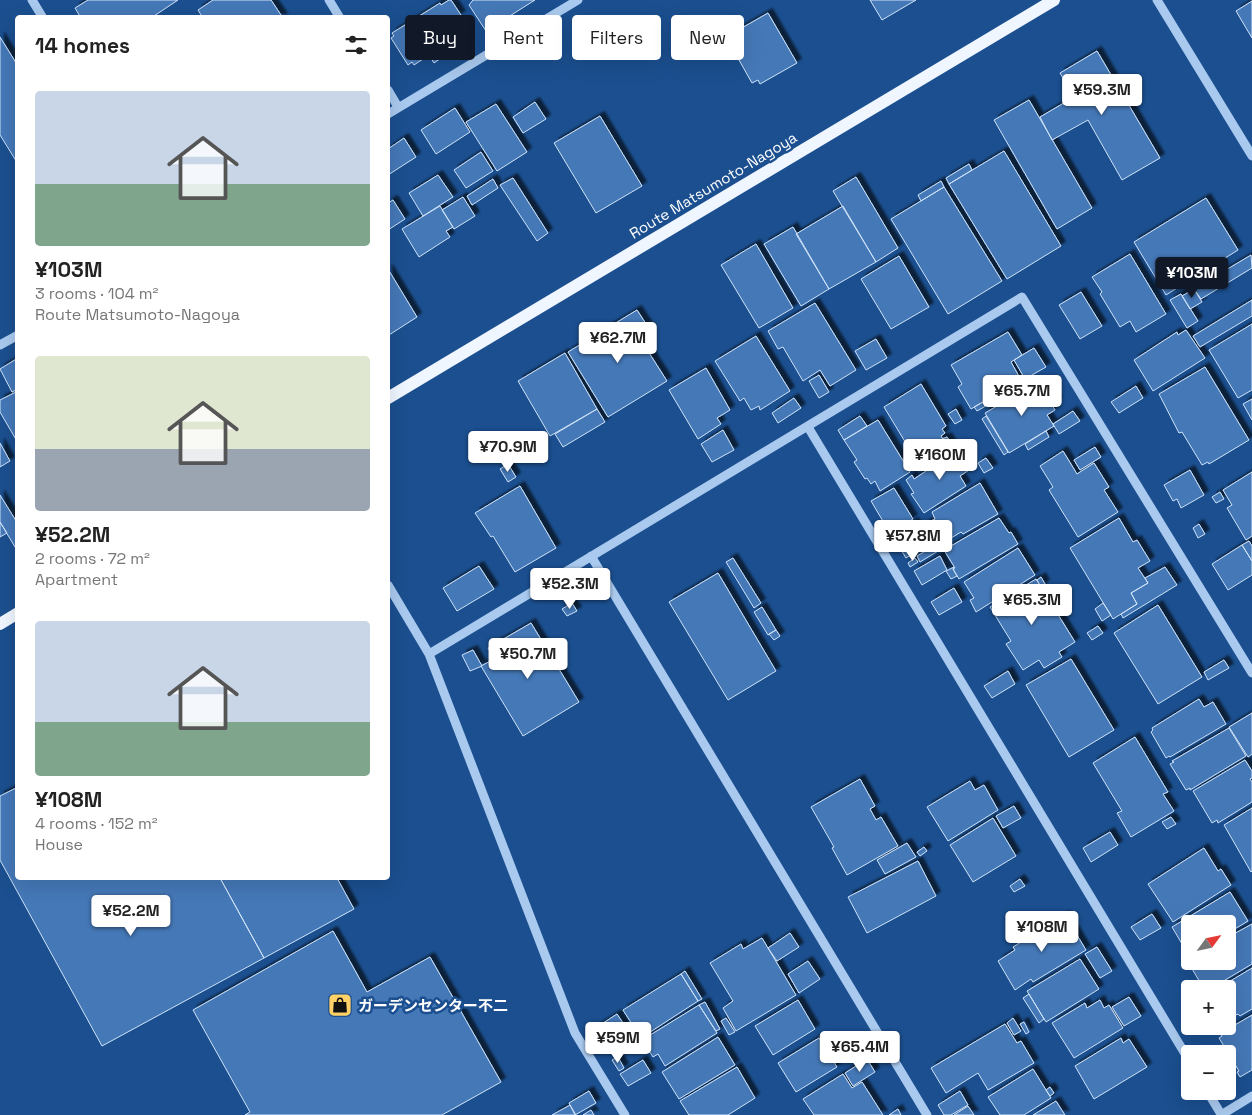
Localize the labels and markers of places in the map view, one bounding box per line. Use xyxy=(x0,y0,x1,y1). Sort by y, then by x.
pin: ¥59.3M xyxy=(1061,74,1143,116)
pin: ¥103M xyxy=(1157,256,1227,299)
pin: ¥62.7M xyxy=(577,322,659,364)
pin: ¥65.7M xyxy=(981,374,1063,417)
pin: ¥70.9M xyxy=(467,430,549,473)
pin: ¥160M xyxy=(905,438,975,481)
pin: ¥57.8M xyxy=(872,520,954,562)
pin: ¥52.3M xyxy=(529,568,611,610)
pin: ¥65.3M xyxy=(991,584,1073,626)
pin: ¥50.7M xyxy=(487,638,569,680)
pin: ¥52.2M xyxy=(90,894,172,937)
pin: ¥108M xyxy=(1007,910,1077,953)
shop icon: ガーデンセンター不二 xyxy=(327,992,353,1018)
place label: ガーデンセンター不二 xyxy=(358,996,508,1015)
pin: ¥59M xyxy=(588,1022,648,1064)
pin: ¥65.4M xyxy=(819,1030,901,1073)

